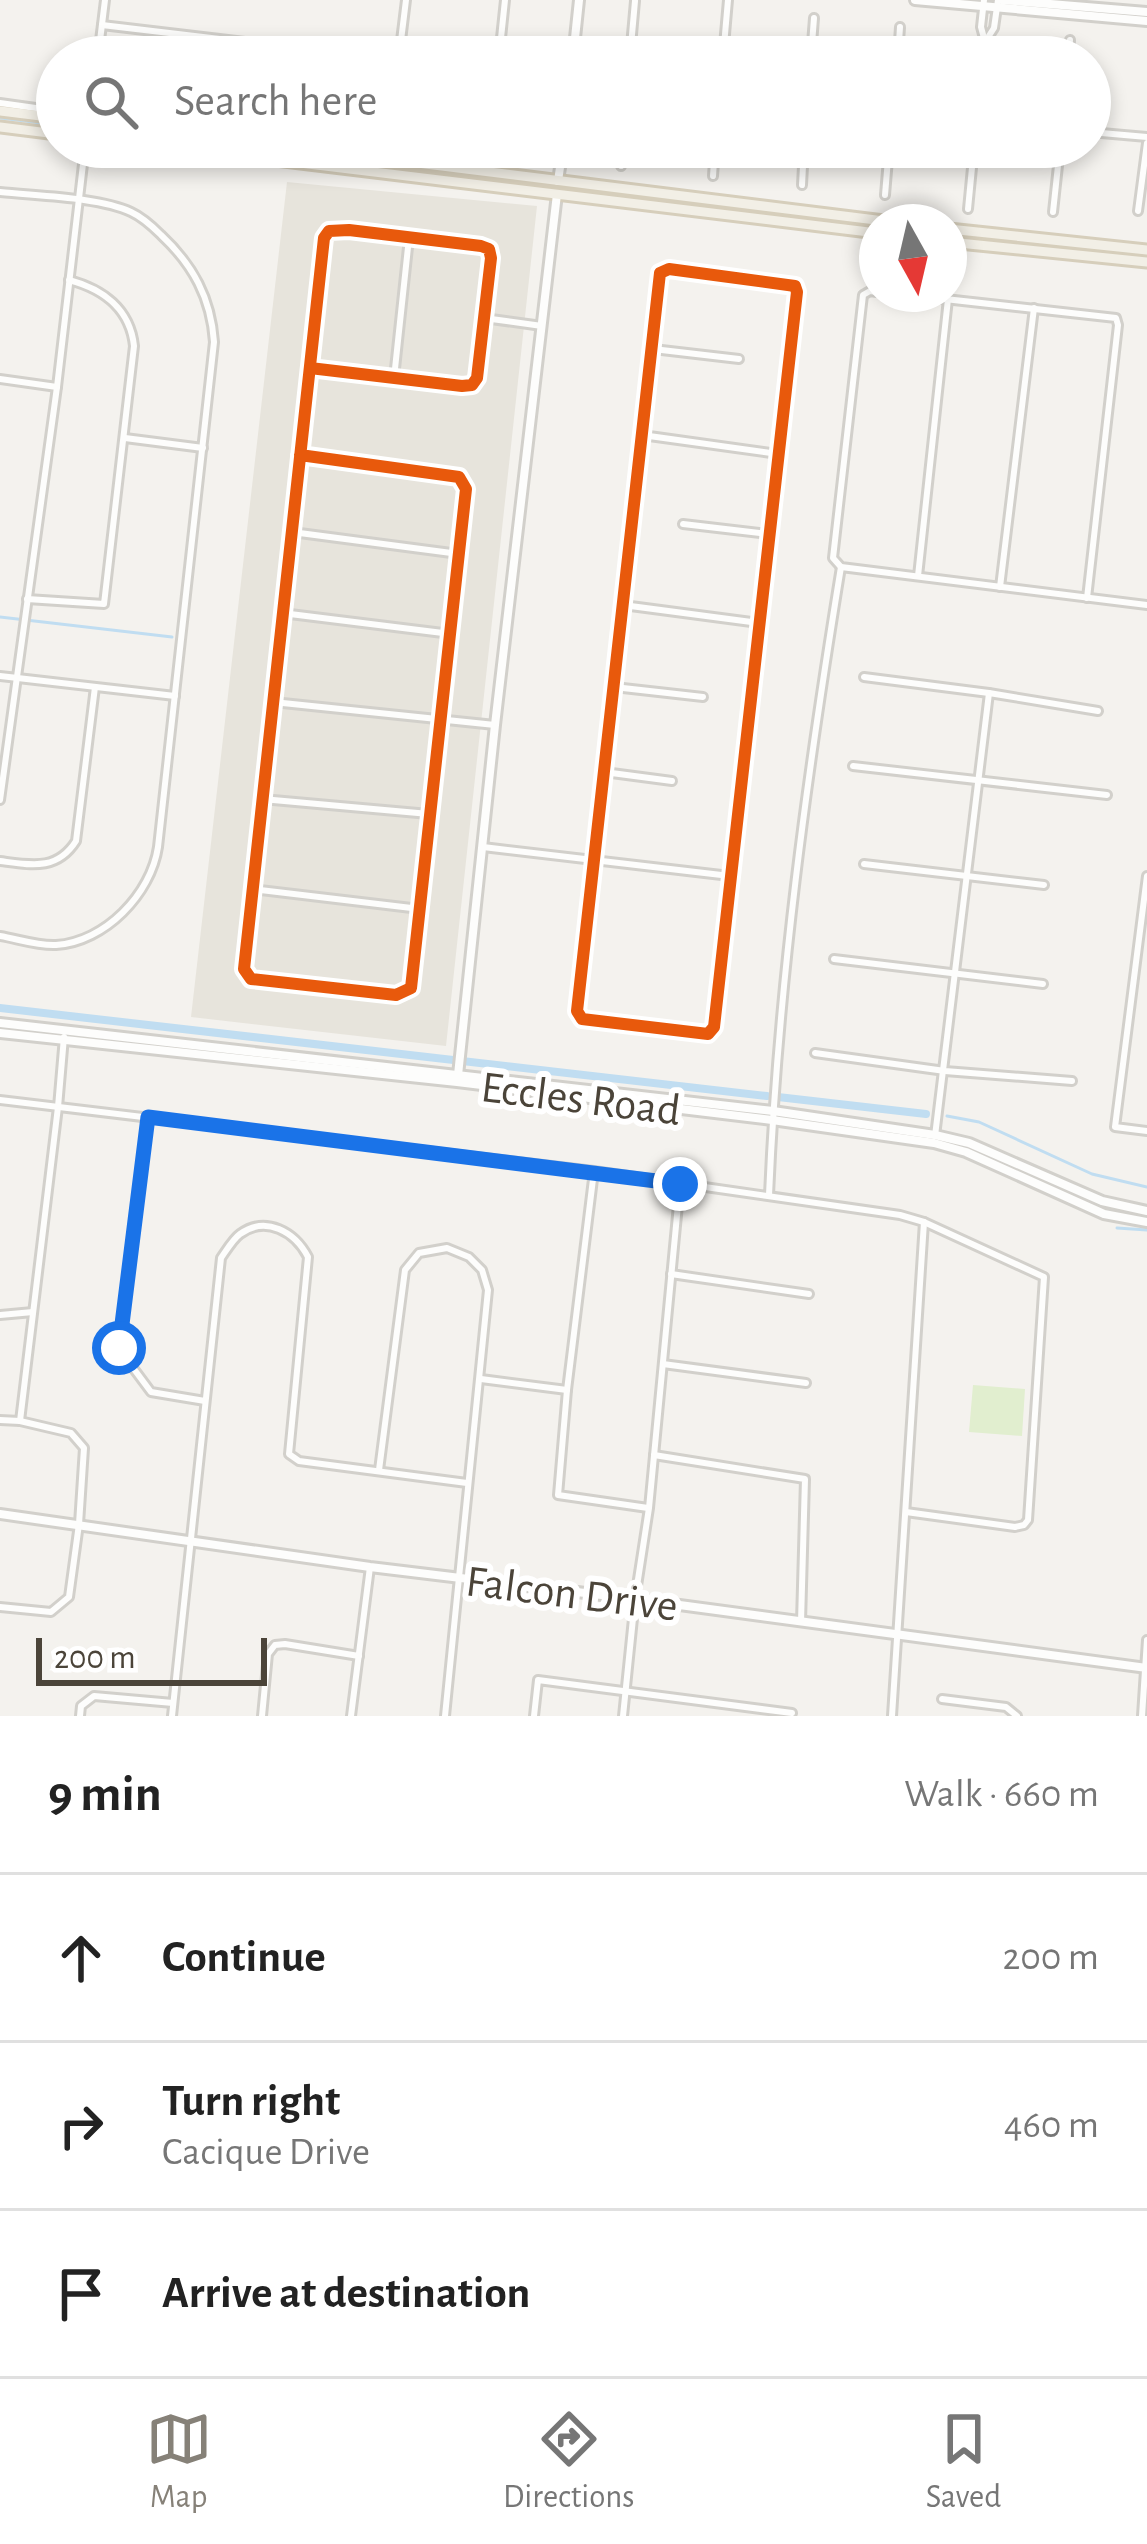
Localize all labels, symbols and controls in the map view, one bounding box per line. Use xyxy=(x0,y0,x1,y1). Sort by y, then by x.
search box xyxy=(36,36,1111,168)
icon: search xyxy=(78,69,144,135)
text: Search here xyxy=(174,79,377,124)
north arrow xyxy=(859,204,967,312)
street label: Eccles Road xyxy=(478,1065,683,1134)
route end xyxy=(653,1157,707,1211)
route start xyxy=(92,1321,146,1375)
street label: Falcon Drive xyxy=(463,1559,680,1630)
scale bar xyxy=(36,1632,267,1685)
text: 200 m xyxy=(54,1642,136,1675)
text: 9 min xyxy=(48,1769,162,1820)
text: Walk · 660 m xyxy=(904,1775,1099,1814)
icon: ahead xyxy=(48,1925,114,1991)
text: Continue xyxy=(162,1935,326,1980)
text: 200 m xyxy=(1002,1938,1099,1977)
text: Turn right xyxy=(162,2079,340,2124)
icon: right xyxy=(48,2093,114,2159)
text: 460 m xyxy=(1004,2106,1099,2145)
text: Cacique Drive xyxy=(162,2133,370,2172)
icon: arrive xyxy=(48,2261,114,2327)
text: Arrive at destination xyxy=(162,2271,530,2316)
tab: Map xyxy=(146,2406,212,2518)
tab: Directions xyxy=(503,2406,634,2518)
tab: Saved xyxy=(926,2406,1001,2518)

